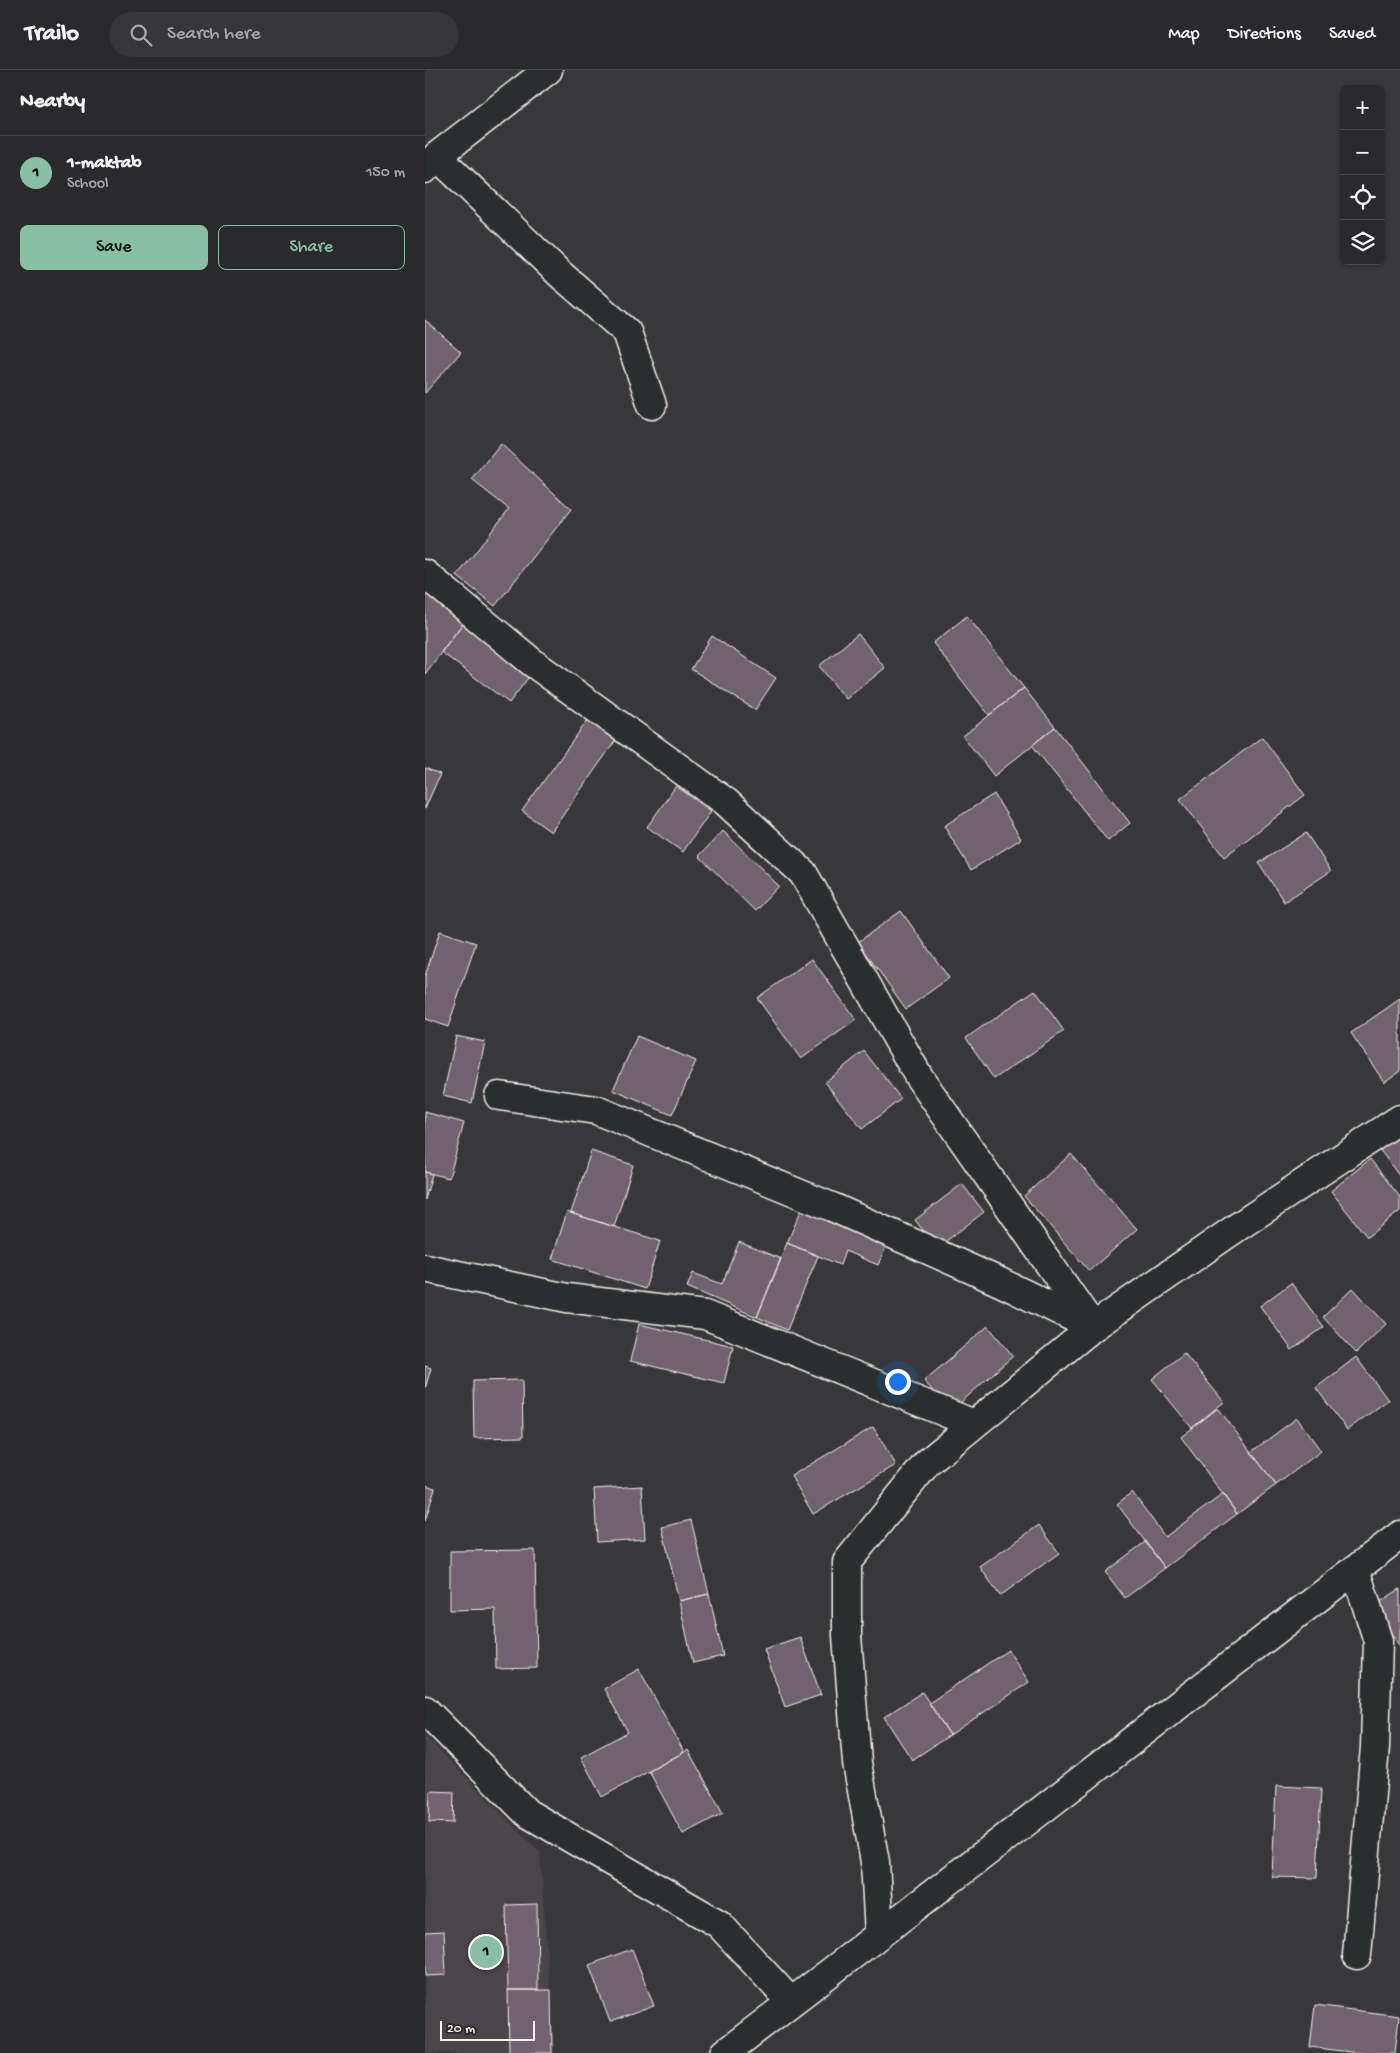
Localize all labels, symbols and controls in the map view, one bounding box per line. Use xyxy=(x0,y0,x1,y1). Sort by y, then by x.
search box xyxy=(109,12,459,57)
text: Trailo xyxy=(25,20,79,49)
icon: search xyxy=(127,21,155,49)
text: Search here xyxy=(167,23,261,46)
text: Map xyxy=(1168,24,1200,45)
text: Directions xyxy=(1228,24,1301,45)
text: Saved xyxy=(1329,24,1375,45)
map controls xyxy=(1340,85,1385,265)
button: + xyxy=(1340,85,1385,130)
text: Nearby xyxy=(20,90,85,115)
button: − xyxy=(1340,130,1385,175)
text: 1-maktab xyxy=(67,152,141,175)
text: 1 xyxy=(33,164,39,183)
text: 150 m xyxy=(366,164,405,183)
text: School xyxy=(67,175,109,194)
button: locate xyxy=(1340,175,1385,220)
button: layers xyxy=(1340,220,1385,265)
button: Save xyxy=(20,225,208,270)
button: Share xyxy=(218,225,405,270)
your location xyxy=(885,1369,911,1395)
pin: 1 xyxy=(470,1933,502,1971)
scale bar xyxy=(440,2018,535,2041)
text: 20 m xyxy=(447,2021,475,2038)

